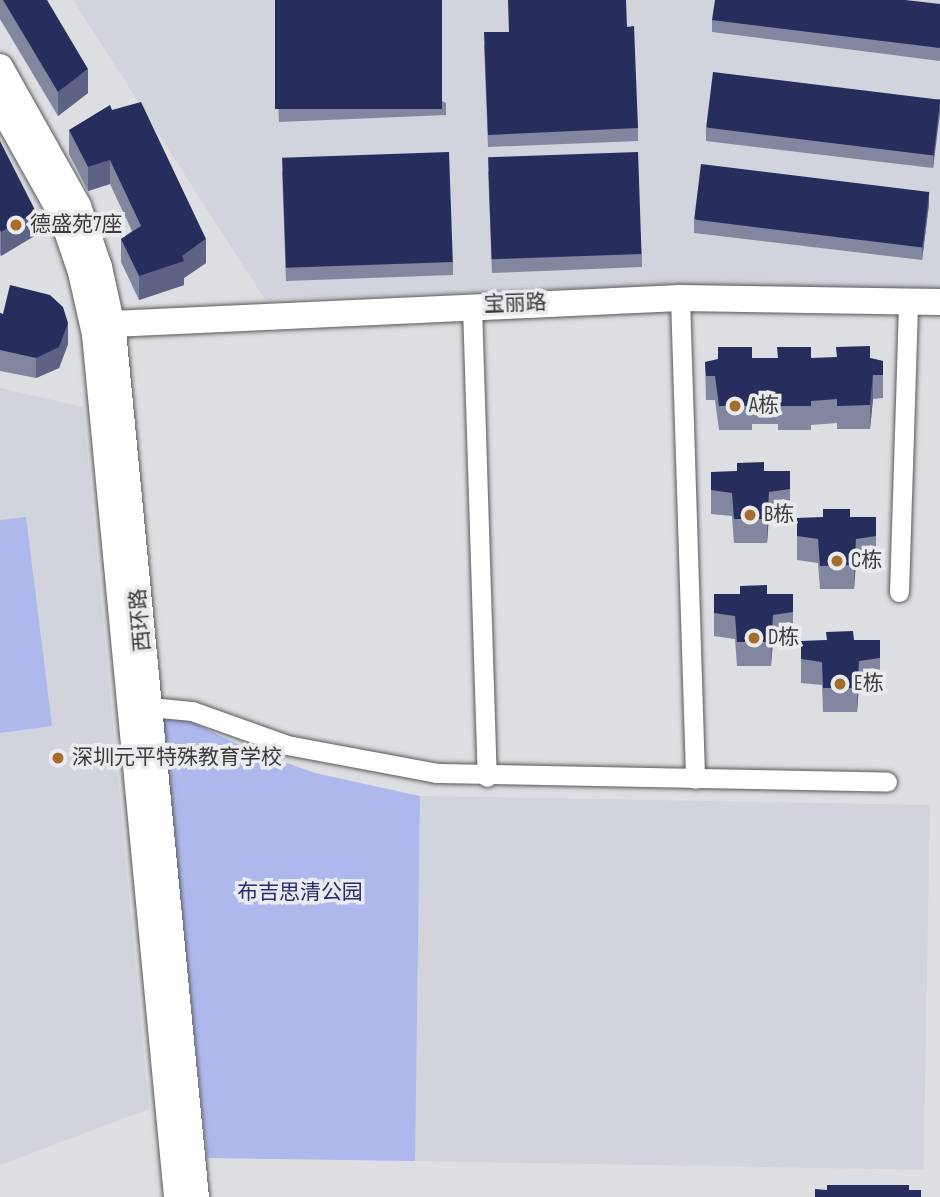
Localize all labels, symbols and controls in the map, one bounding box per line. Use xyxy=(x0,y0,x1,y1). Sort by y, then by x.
place label: 德盛苑7座 xyxy=(30,212,122,238)
marker: 德盛苑7座 xyxy=(8,217,24,233)
street label: 宝丽路 xyxy=(483,290,547,318)
place label: A栋 xyxy=(749,393,779,419)
marker: A栋 xyxy=(727,398,743,414)
place label: B栋 xyxy=(764,502,794,528)
marker: B栋 xyxy=(742,507,758,523)
place label: C栋 xyxy=(851,548,882,574)
marker: C栋 xyxy=(829,553,845,569)
street label: 西环路 xyxy=(126,588,156,652)
place label: D栋 xyxy=(768,625,799,651)
marker: D栋 xyxy=(746,630,762,646)
place label: E栋 xyxy=(854,671,884,697)
marker: E栋 xyxy=(832,676,848,692)
place label: 深圳元平特殊教育学校 xyxy=(72,745,282,771)
marker: 深圳元平特殊教育学校 xyxy=(50,750,66,766)
park label: 布吉思清公园 xyxy=(237,880,363,906)

